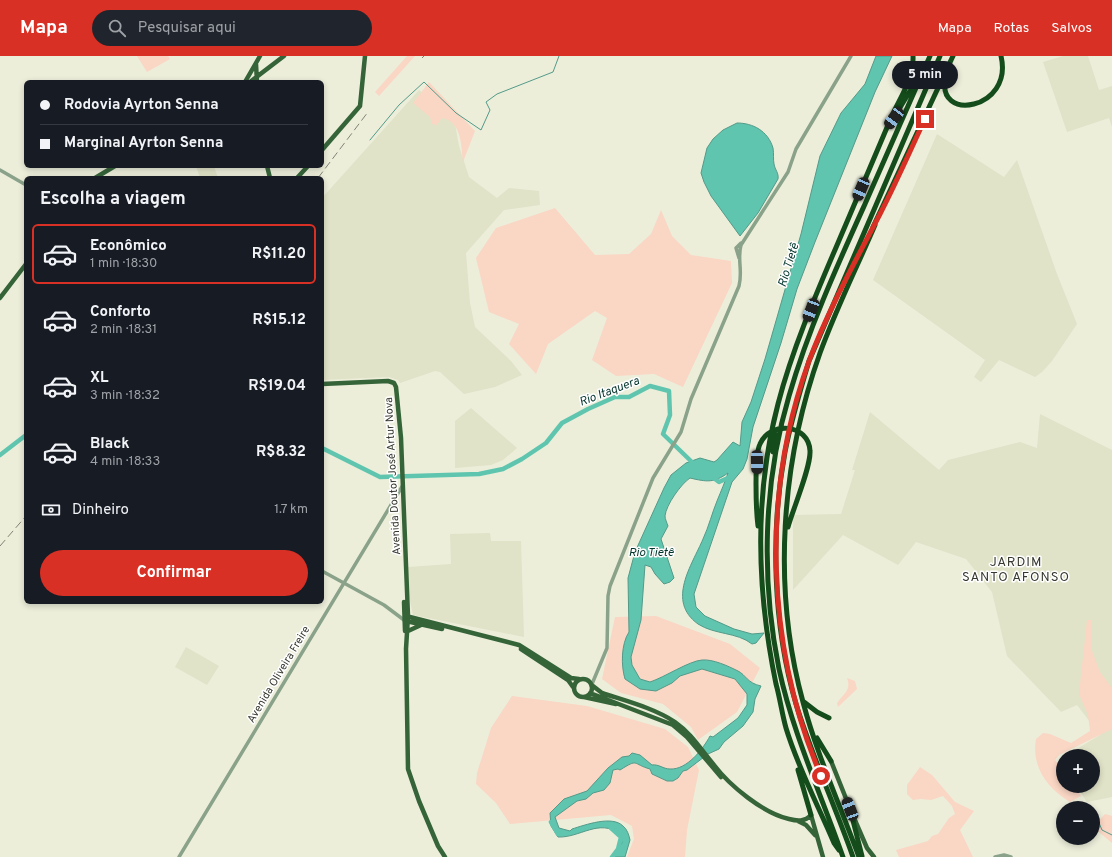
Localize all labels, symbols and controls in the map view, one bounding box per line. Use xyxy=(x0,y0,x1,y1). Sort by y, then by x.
search box xyxy=(92,10,372,46)
text: Mapa xyxy=(20,16,68,40)
icon: search xyxy=(106,17,128,39)
text: Pesquisar aqui xyxy=(138,19,236,38)
text: Mapa xyxy=(938,20,972,37)
text: Rotas xyxy=(994,20,1029,37)
text: Salvos xyxy=(1051,20,1092,37)
callout: 5 min xyxy=(892,61,958,89)
text: 5 min xyxy=(908,67,942,83)
text: Rodovia Ayrton Senna xyxy=(64,96,219,115)
car xyxy=(882,105,906,131)
route end xyxy=(916,110,934,128)
text: Marginal Ayrton Senna xyxy=(64,134,223,153)
car xyxy=(851,176,871,202)
text: Escolha a viagem xyxy=(40,188,186,211)
icon: car xyxy=(42,236,78,272)
text: Econômico xyxy=(90,237,167,256)
water label: Rio Tietê xyxy=(775,241,803,289)
text: R$11.20 xyxy=(252,245,306,264)
text: 1 min · 18:30 xyxy=(90,256,157,272)
car xyxy=(801,297,821,323)
icon: car xyxy=(42,302,78,338)
text: Conforto xyxy=(90,303,151,322)
text: R$15.12 xyxy=(253,311,306,330)
text: 2 min · 18:31 xyxy=(90,322,157,338)
icon: car xyxy=(42,368,78,404)
text: XL xyxy=(90,369,108,388)
water label: Rio Itaquera xyxy=(577,373,642,411)
text: R$19.04 xyxy=(248,377,306,396)
text: 3 min · 18:32 xyxy=(90,388,160,404)
street label: Avenida Doutor José Artur Nova xyxy=(382,397,404,555)
icon: car xyxy=(42,434,78,470)
text: Black xyxy=(90,435,130,454)
text: R$8.32 xyxy=(256,443,306,462)
car xyxy=(751,450,763,474)
text: 4 min · 18:33 xyxy=(90,454,160,470)
icon: cash xyxy=(40,499,62,521)
text: Dinheiro xyxy=(72,501,129,520)
text: 1.7 km xyxy=(274,502,308,518)
water label: Rio Tietê xyxy=(628,545,674,561)
button: Confirmar xyxy=(40,550,308,596)
district label: JARDIM SANTO AFONSO xyxy=(962,555,1070,586)
street label: Avenida Oliveira Freire xyxy=(244,623,313,725)
map controls xyxy=(1056,749,1100,845)
button: + xyxy=(1056,749,1100,793)
route start xyxy=(812,767,830,785)
car xyxy=(840,796,860,822)
button: − xyxy=(1056,801,1100,845)

